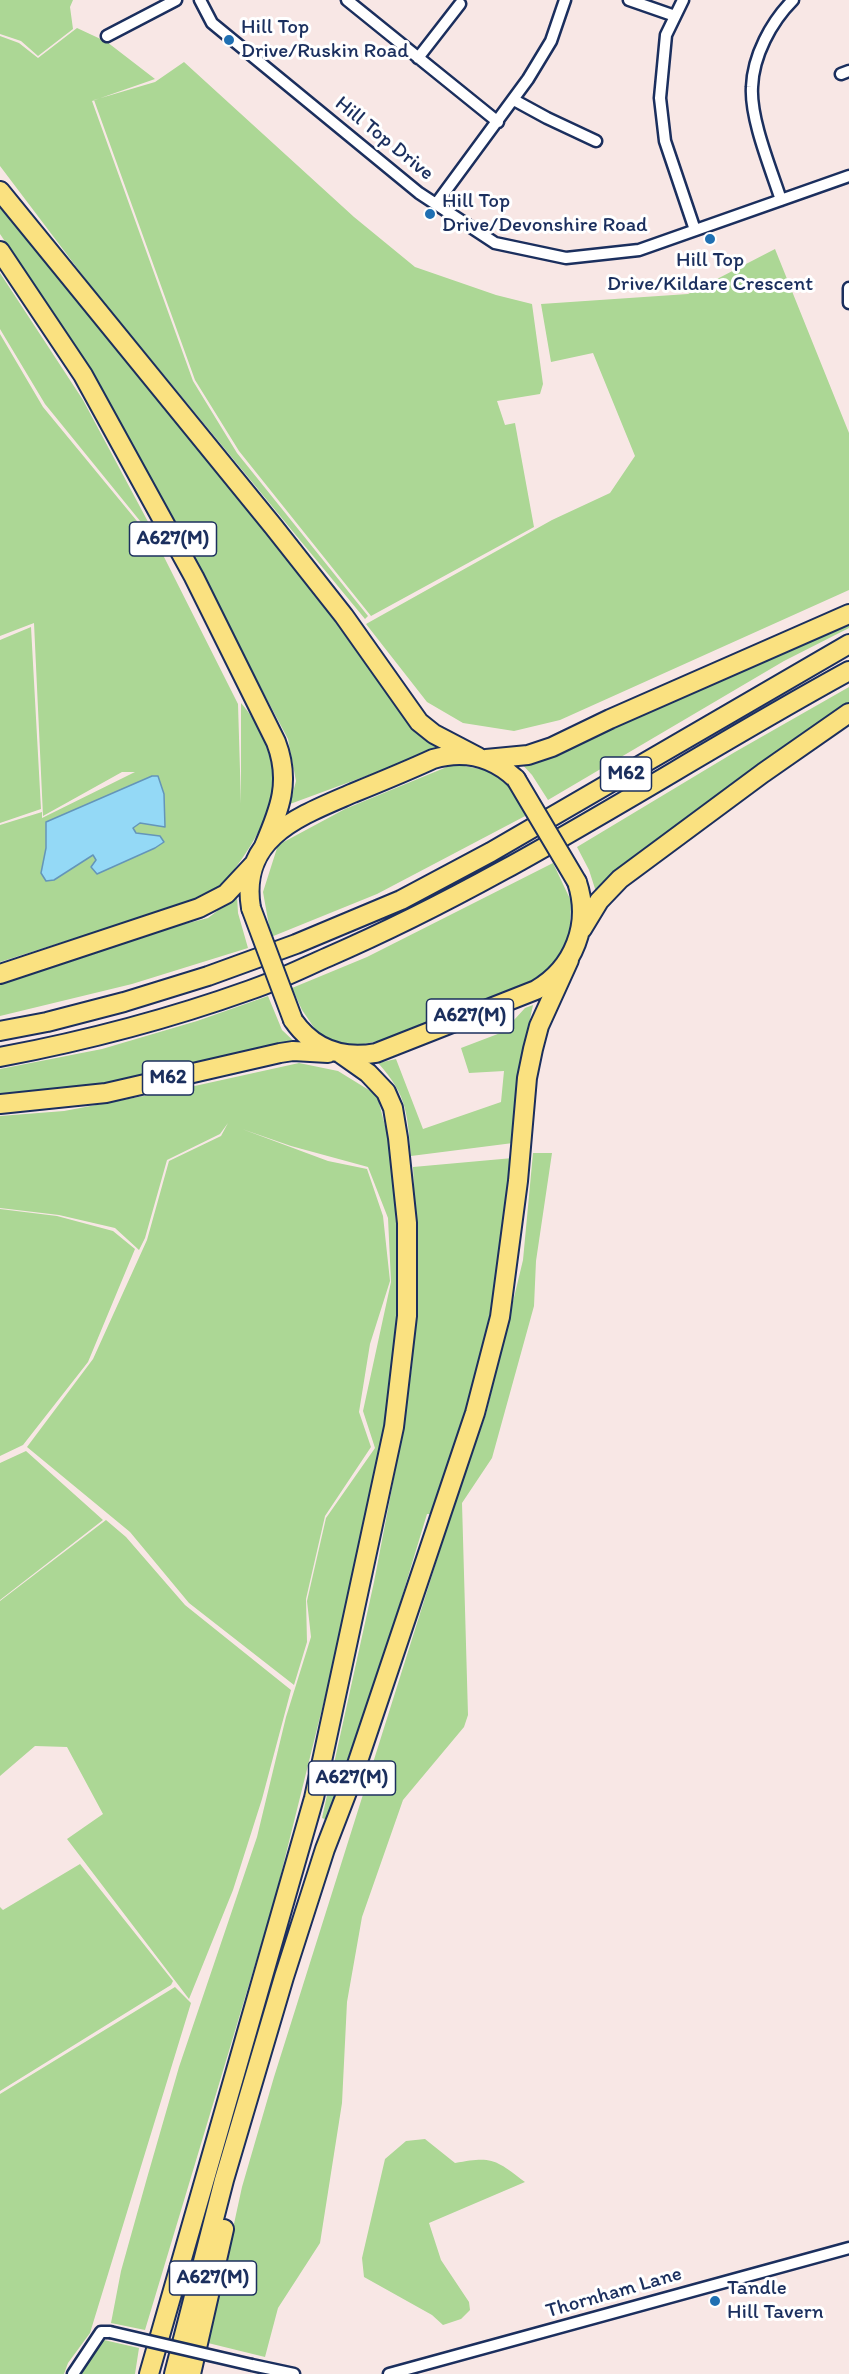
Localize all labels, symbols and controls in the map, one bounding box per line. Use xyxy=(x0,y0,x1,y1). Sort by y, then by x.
place label: Hill Top Drive/Ruskin Road xyxy=(241,15,409,65)
marker: Hill Top Drive/Ruskin Road xyxy=(222,33,236,47)
street label: Hill Top Drive xyxy=(329,91,439,187)
place label: Hill Top Drive/Devonshire Road xyxy=(442,189,648,239)
marker: Hill Top Drive/Devonshire Road xyxy=(423,207,437,221)
marker: Hill Top Drive/Kildare Crescent xyxy=(703,232,717,246)
place label: Hill Top Drive/Kildare Crescent xyxy=(607,248,813,298)
road number: A627(M) xyxy=(130,522,216,556)
road number: M62 xyxy=(600,757,652,791)
road number: A627(M) xyxy=(426,999,514,1033)
road number: M62 xyxy=(142,1061,194,1095)
road number: A627(M) xyxy=(308,1761,395,1795)
road number: A627(M) xyxy=(170,2261,256,2295)
street label: Thornham Lane xyxy=(543,2262,685,2324)
place label: Tandle Hill Tavern xyxy=(727,2276,824,2326)
marker: Tandle Hill Tavern xyxy=(708,2294,722,2308)

